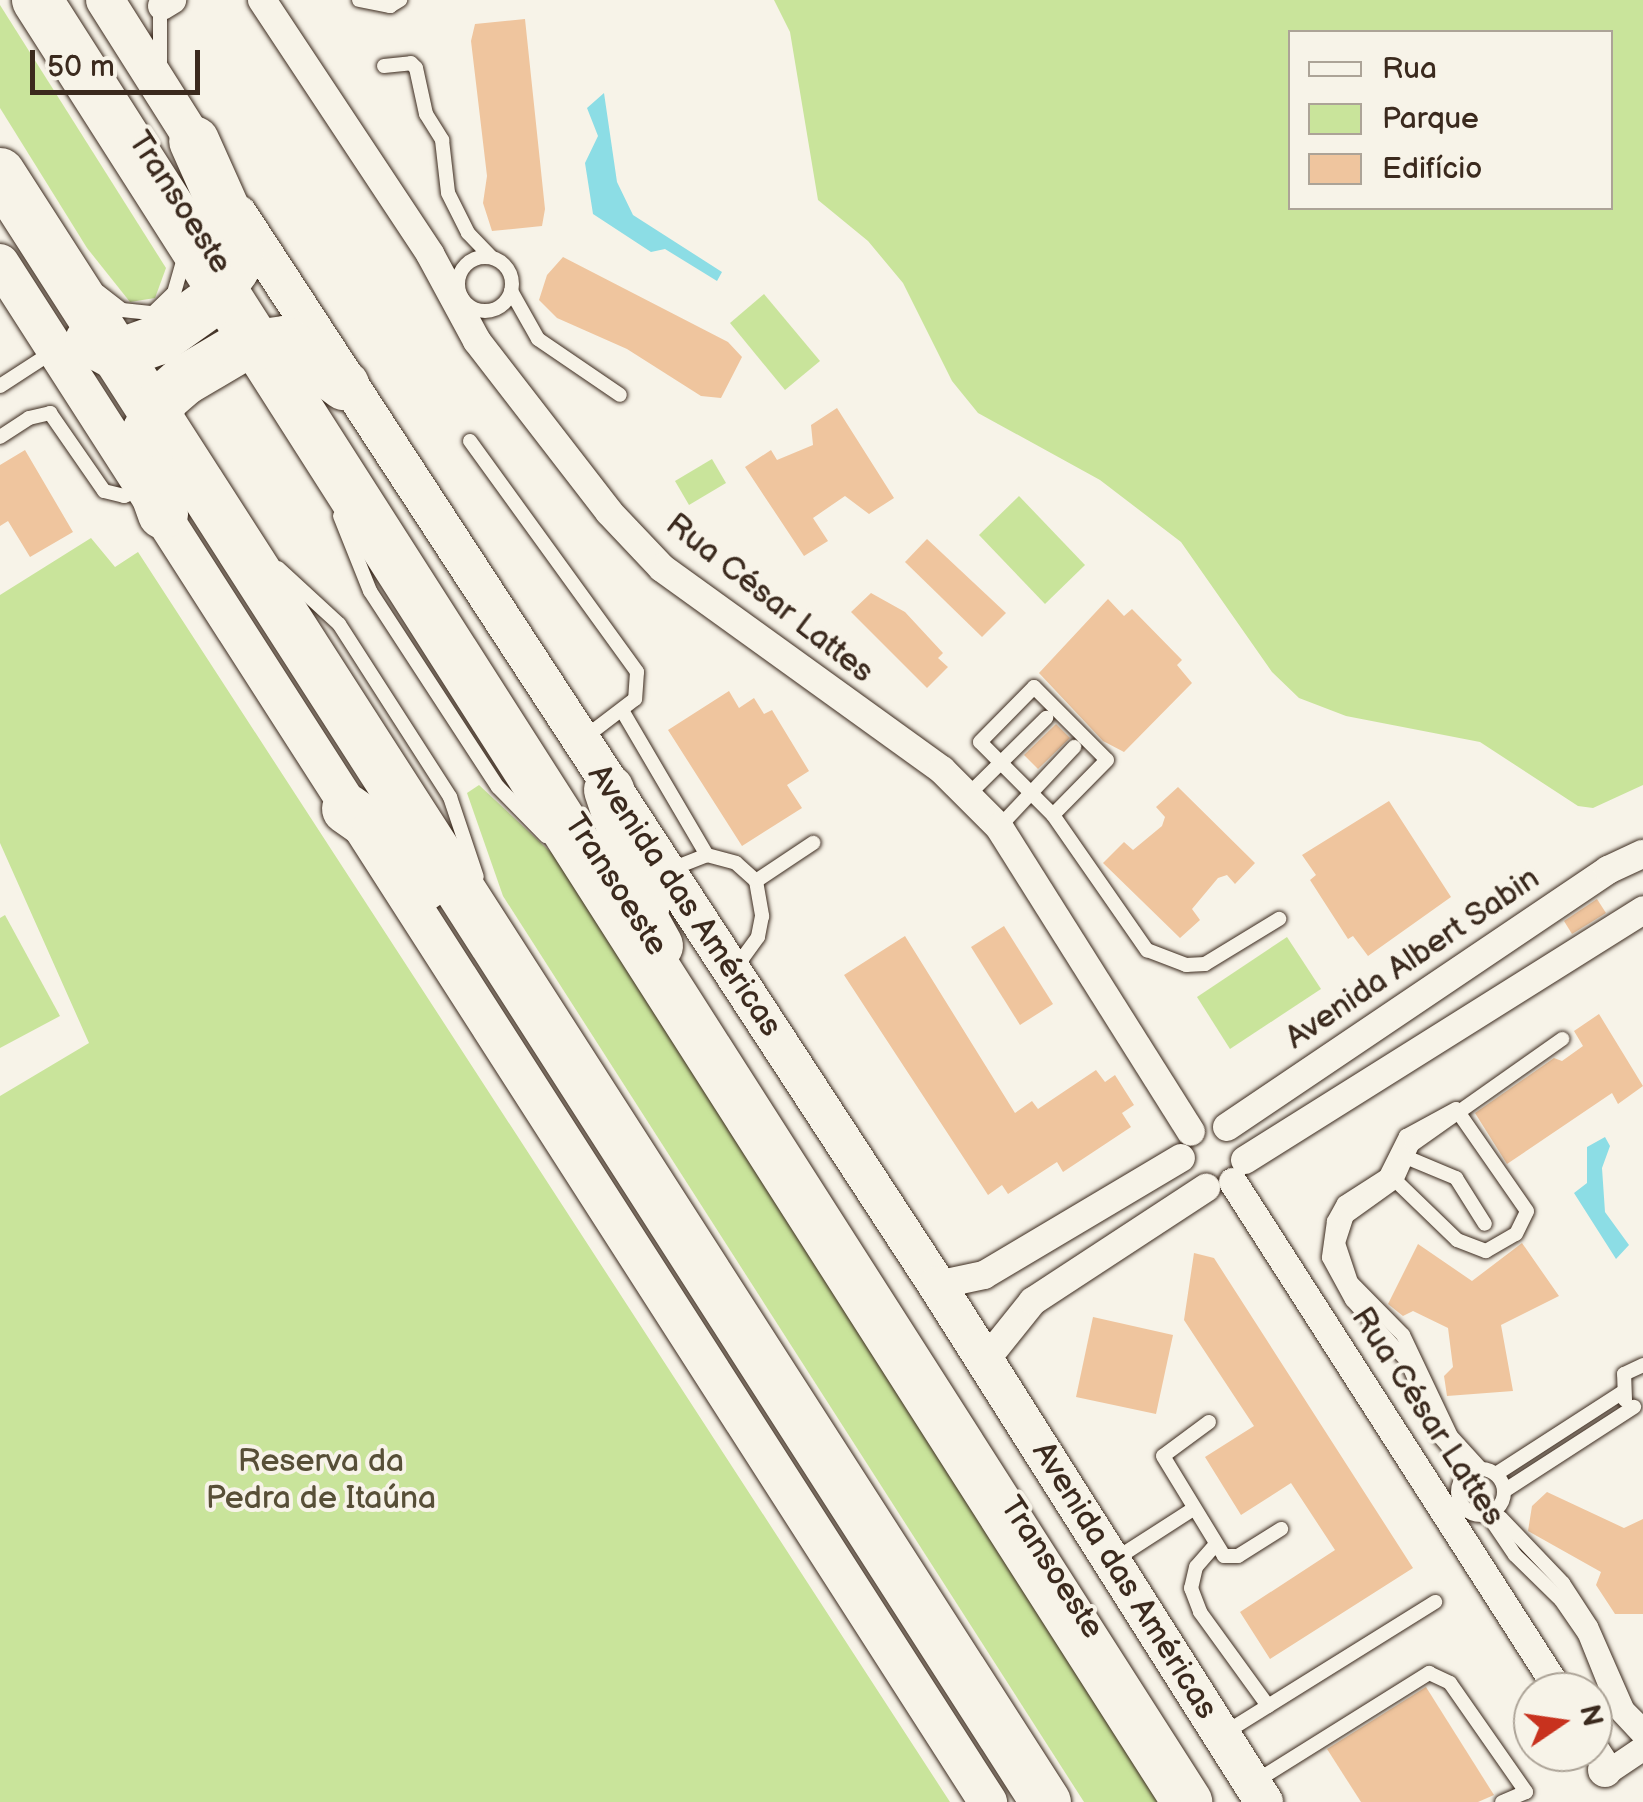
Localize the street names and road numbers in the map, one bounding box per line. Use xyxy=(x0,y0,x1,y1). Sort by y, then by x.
street label: Transoeste xyxy=(119,125,239,281)
street label: Rua César Lattes xyxy=(658,506,880,692)
street label: Avenida das Américas xyxy=(579,758,789,1044)
street label: Transoeste xyxy=(555,807,675,963)
street label: Avenida Albert Sabin xyxy=(1279,860,1547,1058)
street label: Rua César Lattes xyxy=(1342,1301,1512,1533)
street label: Avenida das Américas xyxy=(1023,1435,1225,1727)
street label: Transoeste xyxy=(991,1490,1111,1646)

